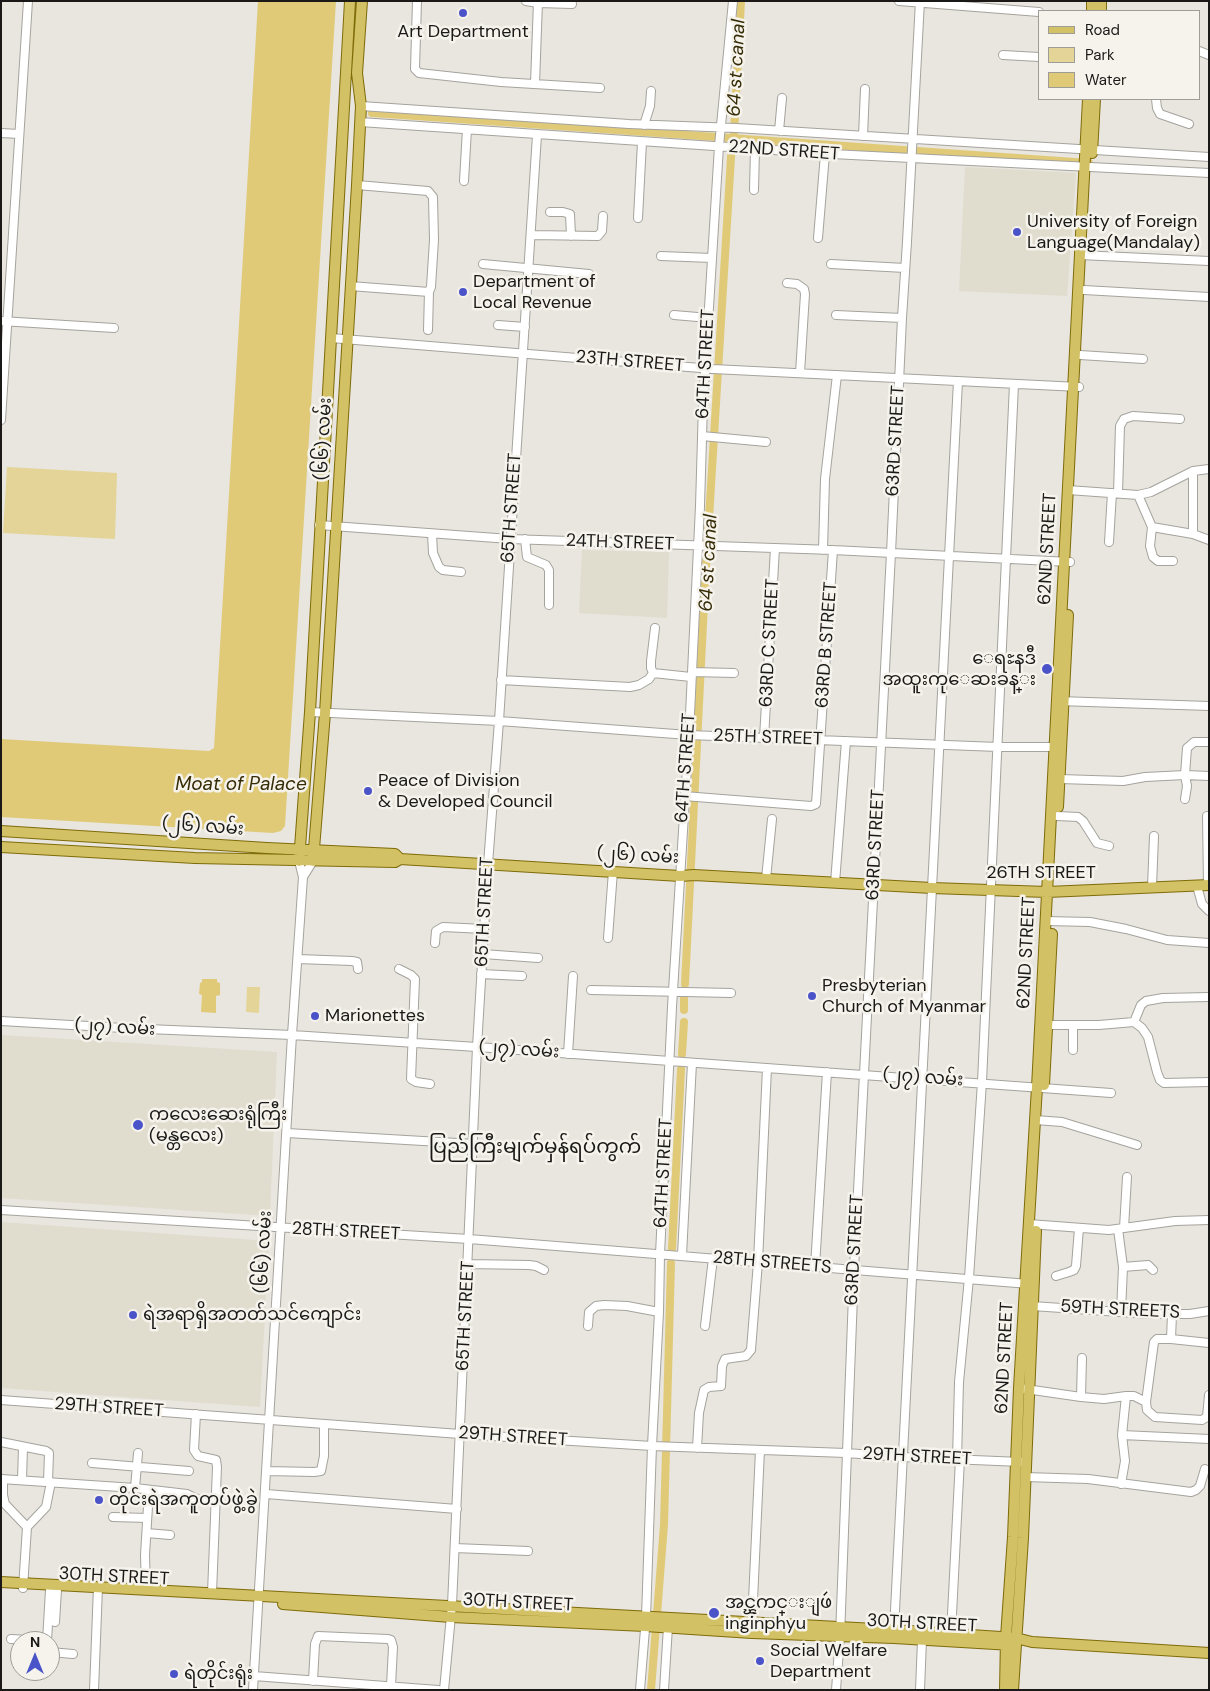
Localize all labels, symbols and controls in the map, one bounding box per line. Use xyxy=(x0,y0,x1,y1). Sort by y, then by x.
marker: Art Department xyxy=(457,7,469,19)
legend xyxy=(1038,10,1200,100)
water label: 64 st canal xyxy=(723,19,751,117)
text: Road xyxy=(1085,20,1120,40)
place label: Art Department xyxy=(397,21,529,43)
text: Park xyxy=(1085,45,1115,65)
text: Water xyxy=(1085,70,1126,90)
street label: 22ND STREET xyxy=(728,136,840,166)
place label: University of Foreign Language(Mandalay) xyxy=(1027,211,1200,253)
marker: University of Foreign Language(Mandalay) xyxy=(1011,226,1023,238)
place label: Department of Local Revenue xyxy=(473,271,596,314)
marker: Department of Local Revenue xyxy=(457,286,469,298)
street label: 64TH STREET xyxy=(692,309,720,419)
street label: 23TH STREET xyxy=(575,346,685,378)
street label: 63RD STREET xyxy=(882,385,910,497)
street label: (၆၆) လမ်း xyxy=(311,397,337,481)
street label: 65TH STREET xyxy=(497,452,527,564)
street label: 62ND STREET xyxy=(1034,492,1062,606)
water label: 64 st canal xyxy=(695,514,723,612)
street label: 24TH STREET xyxy=(565,530,675,556)
street label: 63RD C STREET xyxy=(756,578,784,708)
street label: 63RD B STREET xyxy=(812,581,842,709)
place label: ေရႊနဒီ အထူးကုေဆးခန္း xyxy=(882,648,1036,691)
marker: ေရႊနဒီ အထူးကုေဆးခန္း xyxy=(1040,662,1054,676)
street label: 64TH STREET xyxy=(671,712,701,824)
street label: 25TH STREET xyxy=(713,725,823,751)
place label: Peace of Division & Developed Council xyxy=(378,770,553,812)
water label: Moat of Palace xyxy=(175,774,307,796)
marker: Peace of Division & Developed Council xyxy=(362,785,374,797)
street label: 63RD STREET xyxy=(862,789,890,901)
street label: (၂၆) လမ်း xyxy=(161,813,245,841)
street label: (၂၆) လမ်း xyxy=(596,843,680,869)
street label: 65TH STREET xyxy=(471,856,499,968)
street label: 26TH STREET xyxy=(986,862,1096,884)
street label: 62ND STREET xyxy=(1013,896,1041,1010)
place label: Presbyterian Church of Myanmar xyxy=(822,975,986,1018)
marker: Presbyterian Church of Myanmar xyxy=(806,990,818,1002)
place label: Marionettes xyxy=(325,1005,425,1027)
marker: Marionettes xyxy=(309,1010,321,1022)
street label: (၂၇) လမ်း xyxy=(74,1015,156,1041)
street label: (၂၇) လမ်း xyxy=(478,1036,560,1064)
street label: (၂၇) လမ်း xyxy=(882,1064,964,1092)
place label: ကလေးဆေးရုံကြီး (မန္တလေး) xyxy=(149,1104,287,1146)
marker: ကလေးဆေးရုံကြီး (မန္တလေး) xyxy=(131,1118,145,1132)
street label: 64TH STREET xyxy=(650,1118,678,1228)
district label: ပြည်ကြီးမျက်မှန်ရပ်ကွက် xyxy=(429,1136,641,1160)
street label: 63RD STREET xyxy=(841,1194,869,1306)
street label: (၆၆) လမ်း xyxy=(251,1210,277,1294)
street label: 28TH STREET xyxy=(291,1218,401,1246)
street label: 28TH STREETS xyxy=(712,1247,832,1279)
street label: 65TH STREET xyxy=(452,1260,480,1372)
street label: 59TH STREETS xyxy=(1060,1296,1180,1324)
street label: 62ND STREET xyxy=(991,1301,1019,1415)
place label: ရဲအရာရှိအတတ်သင်ကျောင်း xyxy=(143,1304,361,1326)
marker: ရဲအရာရှိအတတ်သင်ကျောင်း xyxy=(127,1309,139,1321)
street label: 29TH STREET xyxy=(54,1393,164,1423)
street label: 29TH STREET xyxy=(458,1422,568,1452)
street label: 29TH STREET xyxy=(862,1443,972,1471)
place label: တိုင်းရဲအကူတပ်ဖွဲ့ခွဲ xyxy=(109,1489,258,1511)
marker: တိုင်းရဲအကူတပ်ဖွဲ့ခွဲ xyxy=(93,1494,105,1506)
street label: 30TH STREET xyxy=(58,1563,170,1591)
street label: 30TH STREET xyxy=(462,1589,574,1617)
place label: အင္ၾကင္းျဖဴ inginphyu xyxy=(725,1592,832,1635)
marker: အင္ၾကင္းျဖဴ inginphyu xyxy=(707,1606,721,1620)
street label: 30TH STREET xyxy=(866,1610,978,1638)
north arrow xyxy=(10,1631,60,1681)
text: N xyxy=(30,1633,40,1651)
place label: Social Welfare Department xyxy=(770,1640,887,1682)
marker: Social Welfare Department xyxy=(754,1655,766,1667)
place label: ရဲတိုင်းရုံး xyxy=(184,1663,253,1685)
marker: ရဲတိုင်းရုံး xyxy=(168,1668,180,1680)

